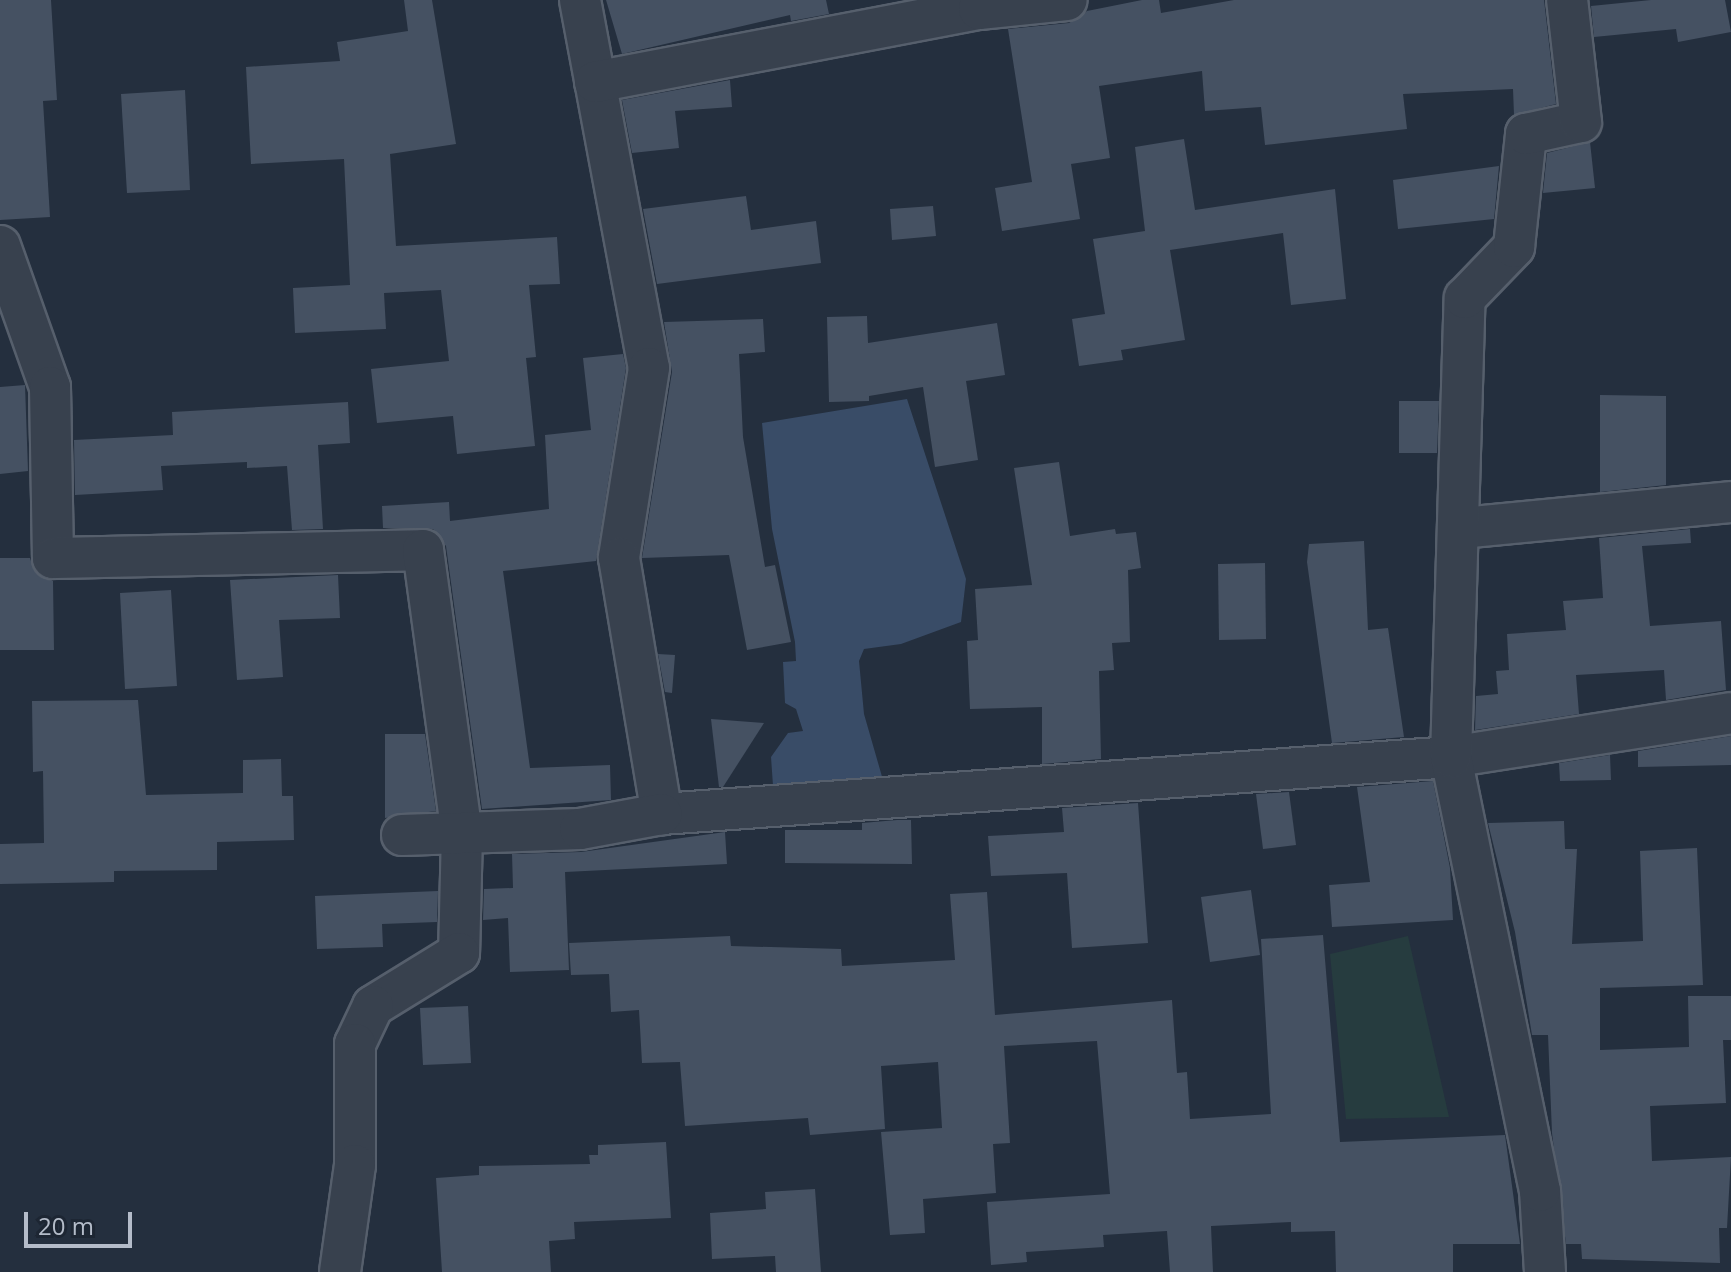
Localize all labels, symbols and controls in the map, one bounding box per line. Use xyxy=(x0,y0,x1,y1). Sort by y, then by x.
scale bar xyxy=(28,1196,136,1246)
text: 20 m xyxy=(38,1209,94,1242)

